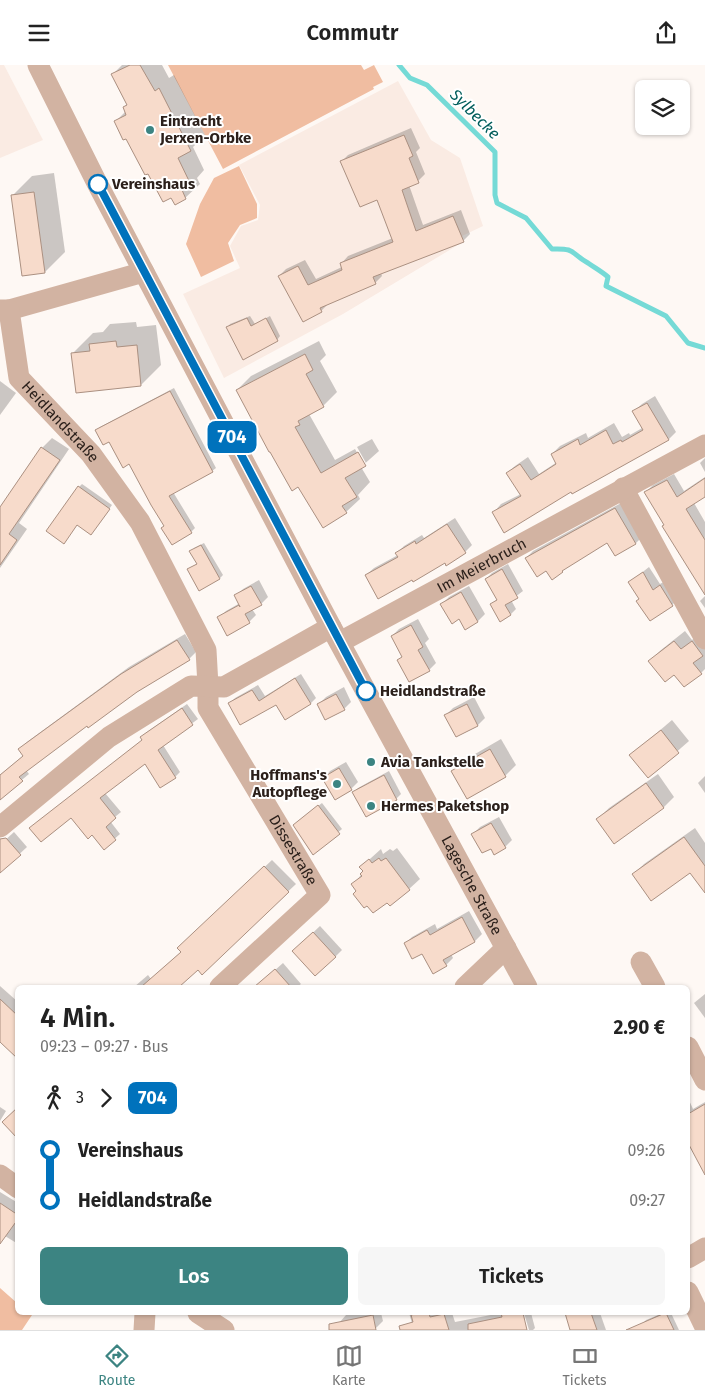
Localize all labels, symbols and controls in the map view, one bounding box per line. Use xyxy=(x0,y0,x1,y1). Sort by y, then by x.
icon: menu xyxy=(25,19,53,47)
text: Commutr xyxy=(306,19,399,46)
icon: share xyxy=(652,19,680,47)
map controls xyxy=(635,80,690,135)
button: layers xyxy=(635,80,690,135)
water label: Sylbecke xyxy=(445,84,504,143)
place label: Eintracht Jerxen-Orbke xyxy=(159,112,251,147)
marker: Eintracht Jerxen-Orbke xyxy=(144,124,156,136)
marker: Vereinshaus xyxy=(88,174,108,194)
place label: Vereinshaus xyxy=(111,175,195,193)
street label: Heidlandstraße xyxy=(18,378,103,466)
line badge: 704 xyxy=(203,421,261,453)
text: 704 xyxy=(218,426,246,448)
street label: Im Meierbruch xyxy=(434,534,529,597)
marker: Heidlandstraße xyxy=(356,681,376,701)
place label: Heidlandstraße xyxy=(380,682,486,700)
place label: Avia Tankstelle xyxy=(380,753,484,771)
marker: Avia Tankstelle xyxy=(365,756,377,768)
place label: Hoffmans's Autopflege xyxy=(250,766,327,801)
marker: Hoffmans's Autopflege xyxy=(331,778,343,790)
place label: Hermes Paketshop xyxy=(381,797,509,815)
marker: Hermes Paketshop xyxy=(365,800,377,812)
street label: Dissestraße xyxy=(265,812,321,889)
street label: Lagesche Straße xyxy=(437,833,506,938)
text: 4 Min. xyxy=(40,1001,115,1034)
text: 2.90 € xyxy=(614,1016,665,1039)
text: 09:23 – 09:27 · Bus xyxy=(40,1037,168,1056)
icon: walk xyxy=(40,1084,68,1112)
icon: forward xyxy=(92,1084,120,1112)
text: 704 xyxy=(138,1087,167,1109)
text: 3 xyxy=(76,1088,84,1107)
text: Vereinshaus xyxy=(78,1139,183,1162)
text: 09:26 xyxy=(628,1141,665,1160)
text: Heidlandstraße xyxy=(78,1189,212,1212)
text: 09:27 xyxy=(629,1191,665,1210)
button: Los xyxy=(40,1247,348,1305)
button: Tickets xyxy=(358,1247,665,1305)
tab: Route xyxy=(98,1342,135,1389)
tab: Karte xyxy=(332,1342,366,1389)
tab: Tickets xyxy=(562,1342,607,1389)

